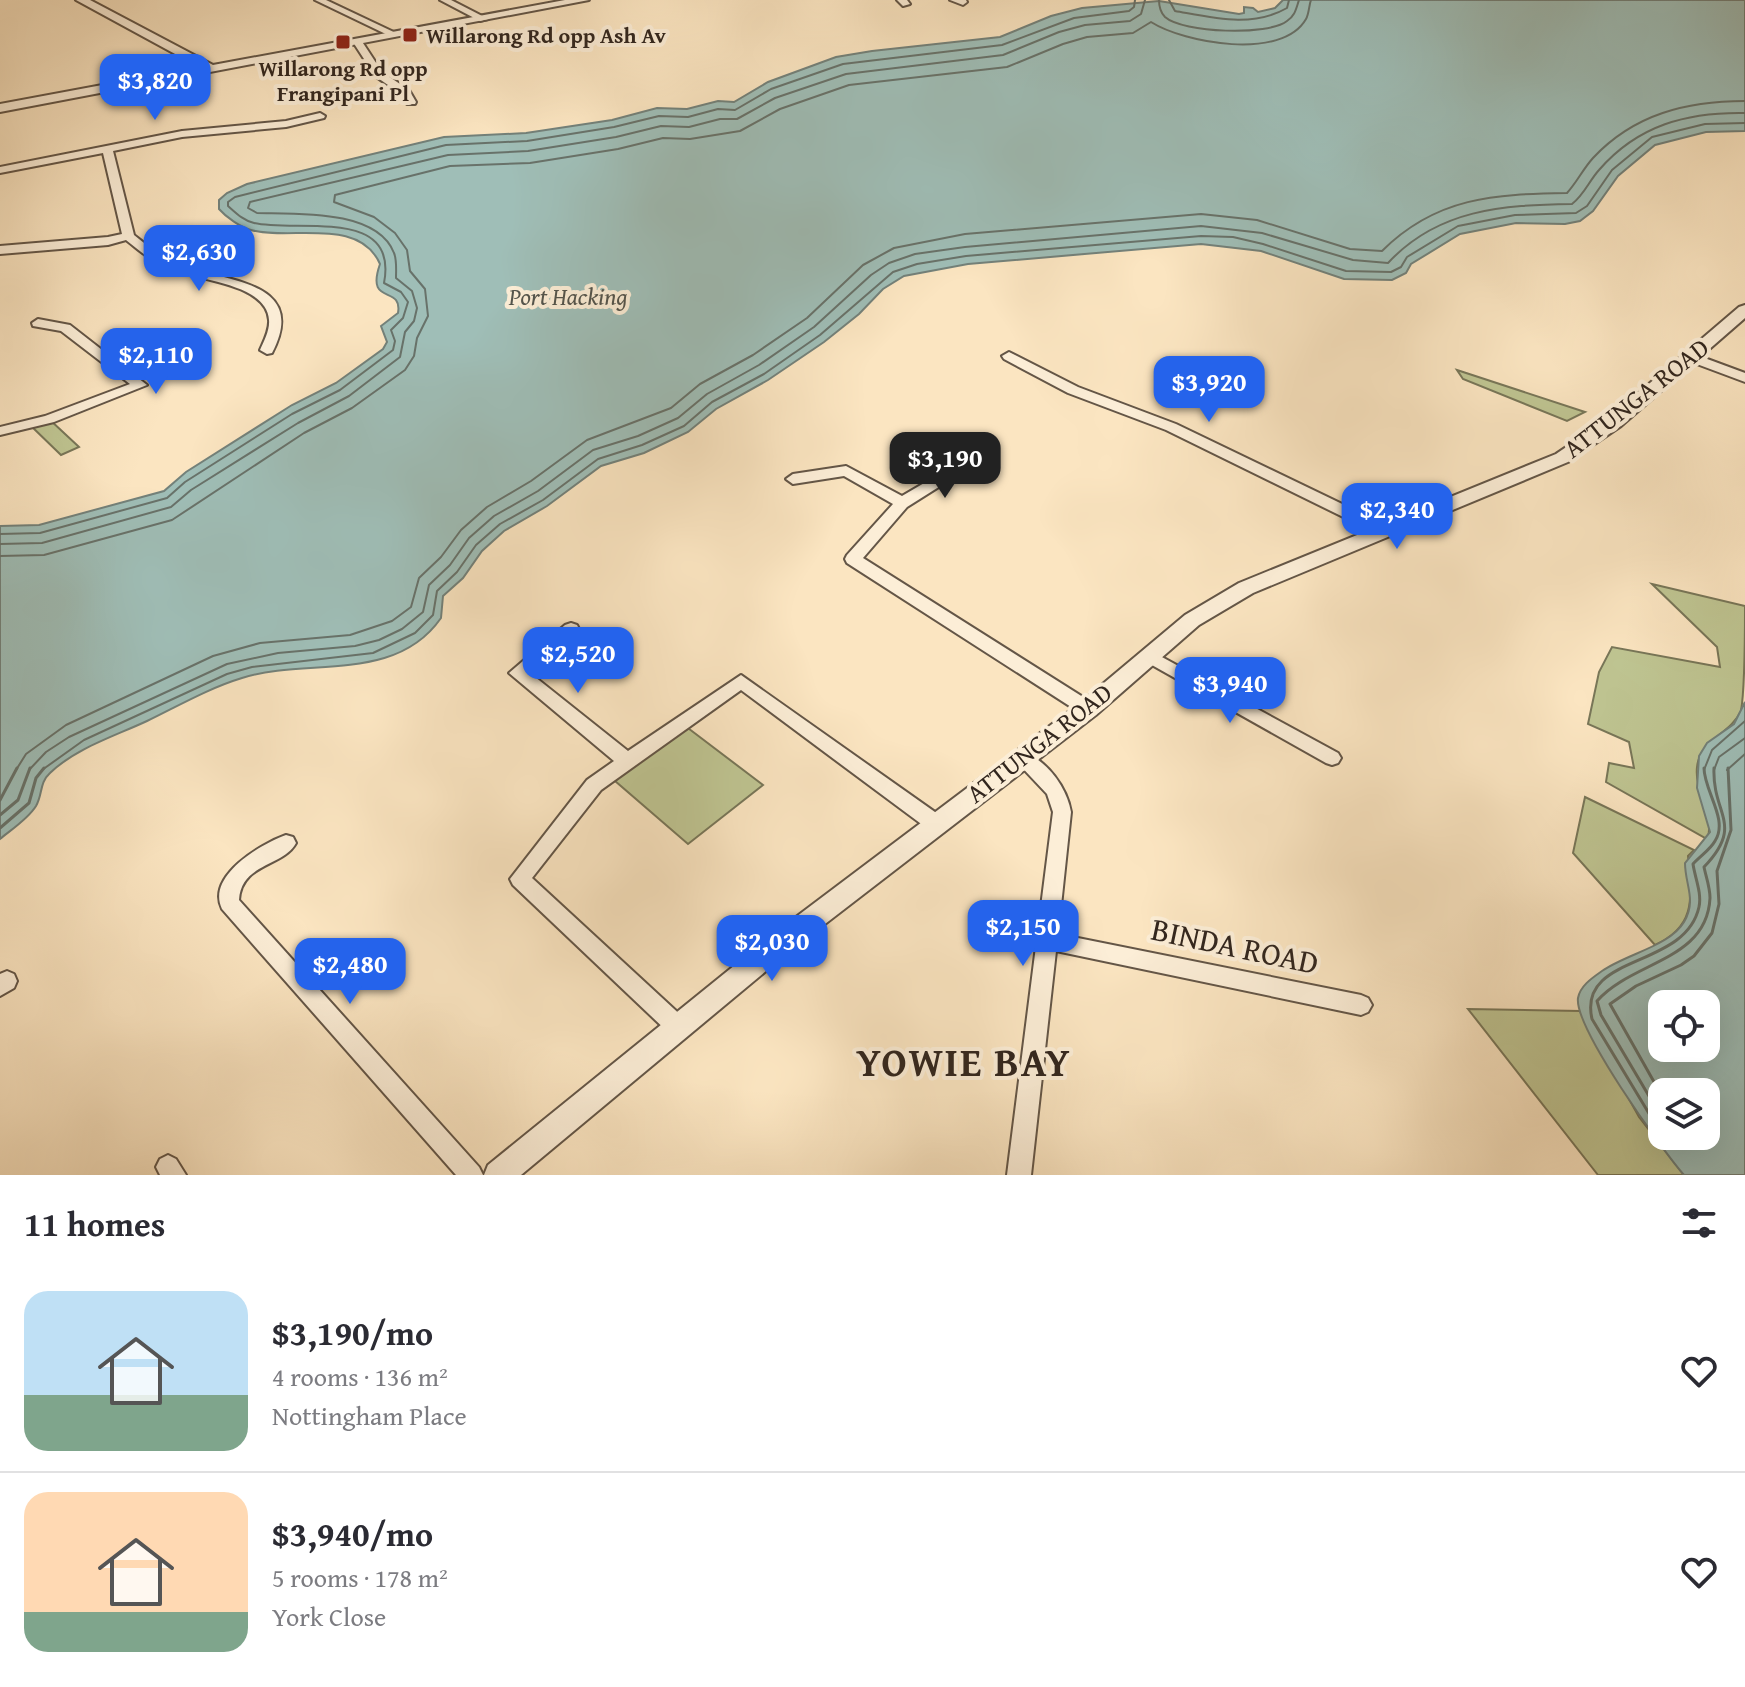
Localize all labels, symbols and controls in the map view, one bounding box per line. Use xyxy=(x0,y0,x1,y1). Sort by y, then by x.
place label: Willarong Rd opp Ash Av xyxy=(426,19,666,51)
marker: Willarong Rd opp Ash Av xyxy=(401,26,419,44)
marker: Willarong Rd opp Frangipani Pl xyxy=(334,33,352,51)
place label: Willarong Rd opp Frangipani Pl xyxy=(258,52,428,109)
pin: $3,820 xyxy=(90,54,220,122)
text: $3,820 xyxy=(118,60,192,99)
pin: $2,630 xyxy=(134,225,264,293)
text: $2,630 xyxy=(162,231,236,270)
water label: Port Hacking xyxy=(508,279,627,314)
pin: $2,110 xyxy=(91,328,221,396)
street label: ATTUNGA ROAD xyxy=(1554,328,1717,467)
text: $2,110 xyxy=(119,334,193,373)
pin: $3,920 xyxy=(1144,356,1274,424)
text: $3,920 xyxy=(1172,362,1246,401)
pin: $3,190 xyxy=(880,432,1010,500)
text: $3,190 xyxy=(908,438,982,477)
pin: $2,340 xyxy=(1332,483,1462,551)
text: $2,340 xyxy=(1360,489,1434,528)
pin: $2,520 xyxy=(513,627,643,695)
text: $2,520 xyxy=(541,633,615,672)
pin: $3,940 xyxy=(1165,657,1295,725)
text: $3,940 xyxy=(1193,663,1267,702)
street label: ATTUNGA ROAD xyxy=(957,673,1120,812)
pin: $2,150 xyxy=(958,900,1088,968)
street label: BINDA ROAD xyxy=(1147,905,1323,986)
text: $2,150 xyxy=(986,906,1060,945)
pin: $2,030 xyxy=(707,915,837,983)
text: $2,030 xyxy=(735,921,809,960)
pin: $2,480 xyxy=(285,938,415,1006)
text: $2,480 xyxy=(313,944,387,983)
map controls xyxy=(1648,990,1720,1150)
button: locate xyxy=(1648,990,1720,1062)
district label: YOWIE BAY xyxy=(856,1032,1072,1091)
button: layers xyxy=(1648,1078,1720,1150)
text: 11 homes xyxy=(24,1199,165,1248)
icon: filters xyxy=(1677,1201,1721,1245)
text: $3,190/mo xyxy=(272,1308,433,1357)
icon: home xyxy=(88,1323,184,1419)
icon: heart xyxy=(1677,1349,1721,1393)
text: 4 rooms · 136 m² xyxy=(272,1357,448,1396)
text: Nottingham Place xyxy=(272,1396,467,1435)
text: $3,940/mo xyxy=(272,1509,433,1558)
icon: home xyxy=(88,1524,184,1620)
icon: heart xyxy=(1677,1550,1721,1594)
text: 5 rooms · 178 m² xyxy=(272,1558,448,1597)
text: York Close xyxy=(272,1597,386,1636)

